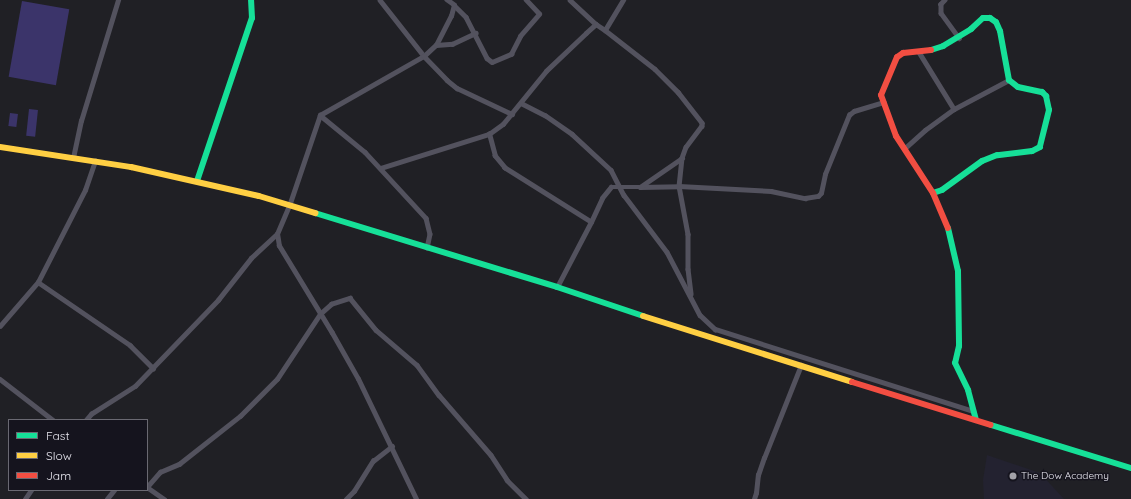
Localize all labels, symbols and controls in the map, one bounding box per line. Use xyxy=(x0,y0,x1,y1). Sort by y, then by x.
legend xyxy=(8,419,148,491)
text: Fast xyxy=(46,428,70,443)
text: Slow xyxy=(46,448,72,463)
text: Jam xyxy=(46,468,71,483)
place label: The Dow Academy xyxy=(1021,470,1109,482)
marker: The Dow Academy xyxy=(1008,471,1018,481)

